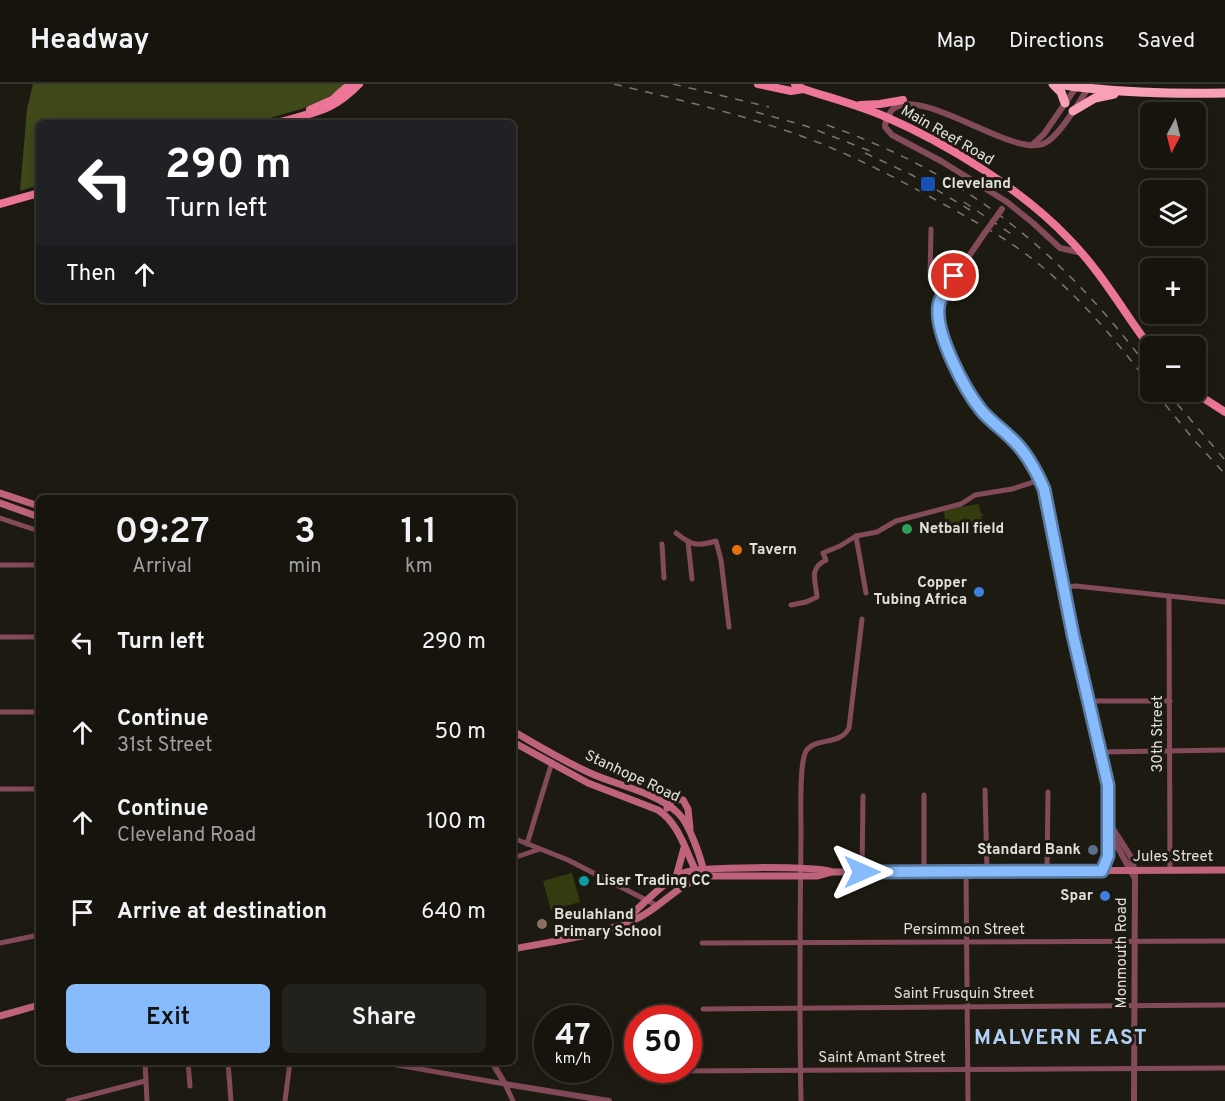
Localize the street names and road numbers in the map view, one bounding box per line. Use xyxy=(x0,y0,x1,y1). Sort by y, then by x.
street label: Main Reef Road xyxy=(897,102,997,170)
street label: 30th Street xyxy=(1149,695,1168,773)
street label: Stanhope Road xyxy=(581,747,683,807)
street label: Jules Street xyxy=(1133,848,1213,867)
street label: Monmouth Road xyxy=(1113,898,1132,1008)
street label: Persimmon Street xyxy=(903,921,1025,940)
street label: Saint Frusquin Street xyxy=(894,985,1034,1004)
street label: Saint Amant Street xyxy=(818,1049,946,1068)

